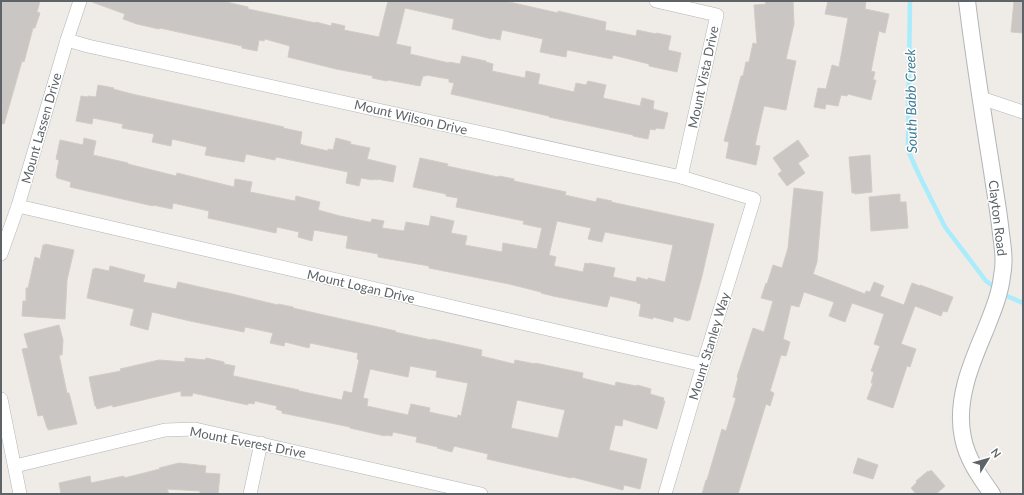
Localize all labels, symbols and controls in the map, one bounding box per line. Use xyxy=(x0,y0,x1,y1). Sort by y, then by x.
street label: Mount Vista Drive xyxy=(684,24,722,130)
water label: South Babb Creek xyxy=(901,48,920,153)
street label: Mount Lassen Drive xyxy=(18,71,65,185)
street label: Mount Wilson Drive xyxy=(353,96,469,138)
street label: Clayton Road xyxy=(985,179,1011,257)
street label: Mount Logan Drive xyxy=(306,266,417,306)
street label: Mount Stanley Way xyxy=(685,290,733,402)
street label: Mount Everest Drive xyxy=(188,423,308,461)
north arrow xyxy=(968,439,1008,479)
text: N xyxy=(989,445,1004,460)

